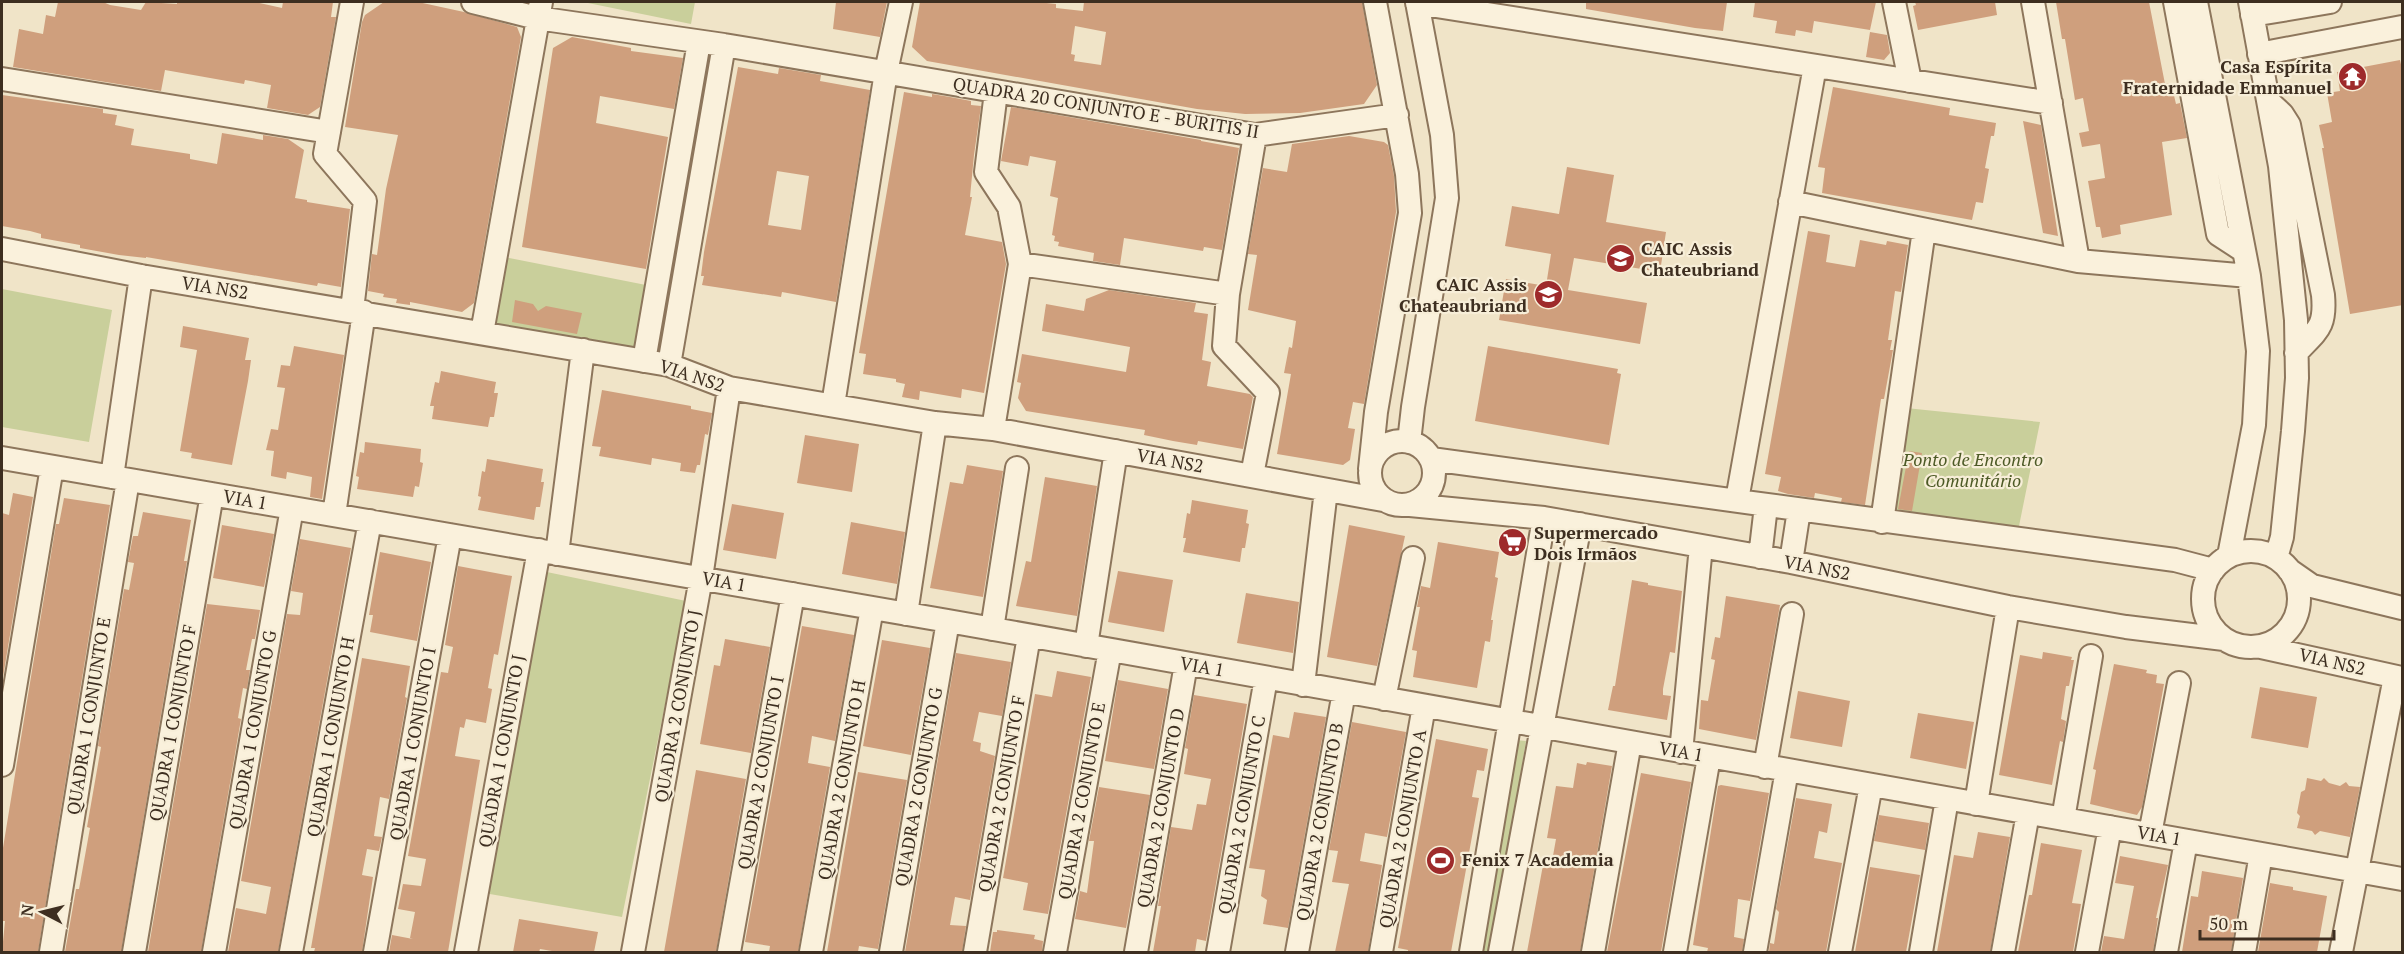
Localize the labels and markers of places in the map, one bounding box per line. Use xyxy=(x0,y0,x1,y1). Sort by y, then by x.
place label: Casa Espírita Fraternidade Emmanuel xyxy=(2123,54,2332,99)
temple icon: Casa Espírita Fraternidade Emmanuel xyxy=(2337,61,2369,93)
place label: CAIC Assis Chateubriand xyxy=(1641,236,1759,281)
school or university icon: CAIC Assis Chateubriand xyxy=(1604,243,1636,275)
place label: CAIC Assis Chateaubriand xyxy=(1399,272,1527,317)
school or university icon: CAIC Assis Chateaubriand xyxy=(1532,279,1564,311)
place label: Supermercado Dois Irmãos xyxy=(1534,520,1658,565)
supermarket icon: Supermercado Dois Irmãos xyxy=(1497,527,1529,559)
sports icon: Fenix 7 Academia xyxy=(1425,844,1457,876)
place label: Fenix 7 Academia xyxy=(1462,847,1614,871)

